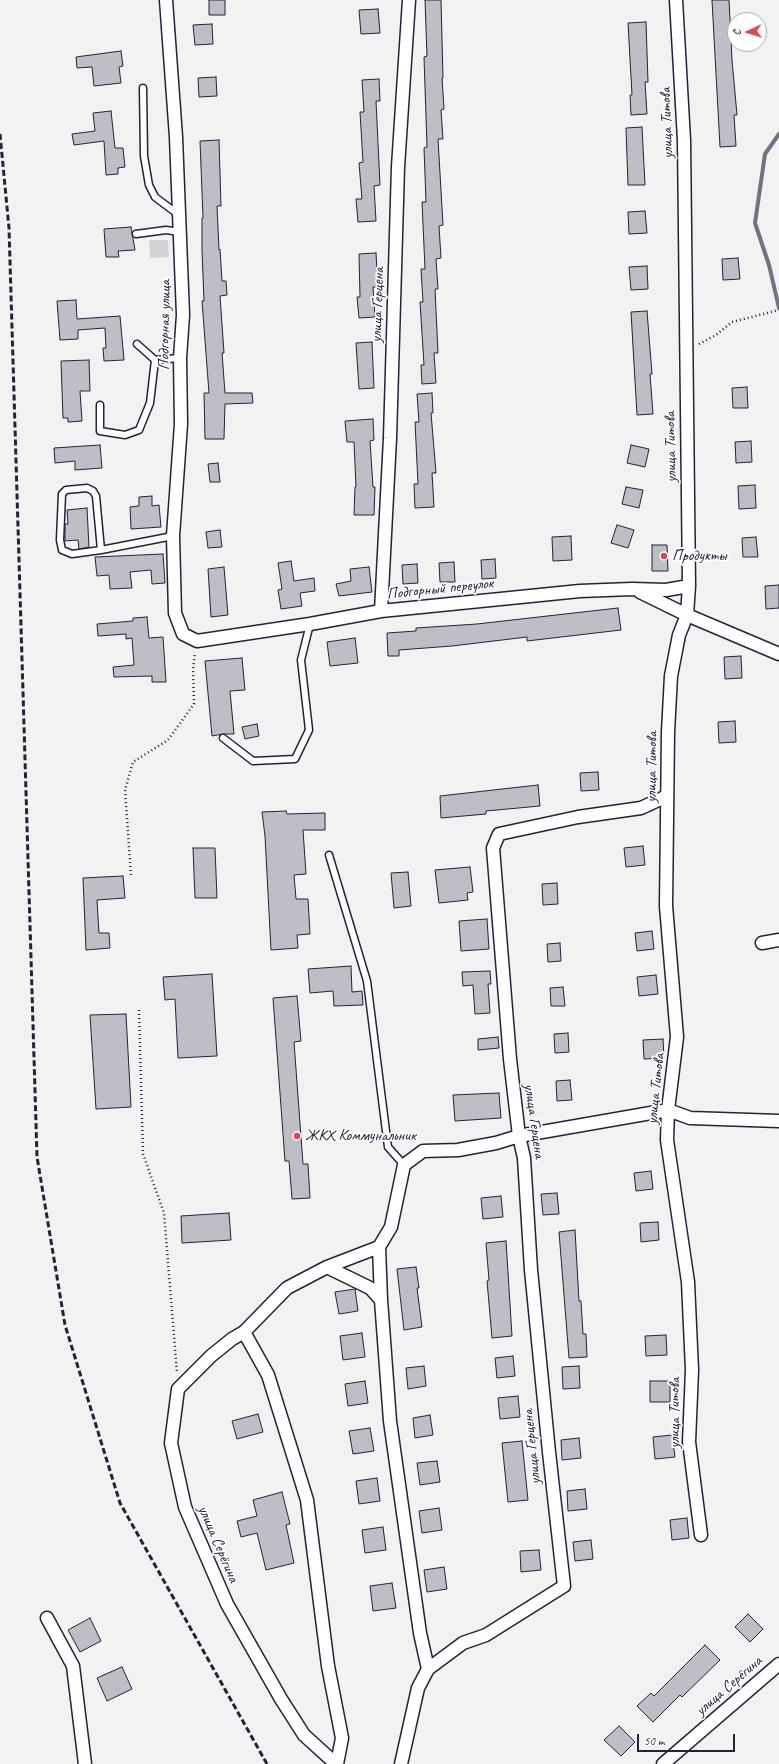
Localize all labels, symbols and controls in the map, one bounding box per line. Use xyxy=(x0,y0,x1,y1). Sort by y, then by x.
north arrow xyxy=(727,12,767,52)
text: С xyxy=(729,30,743,36)
street label: улица Титова xyxy=(656,87,678,159)
street label: улица Герцена xyxy=(367,267,389,343)
street label: Подгорная улица xyxy=(155,280,175,370)
street label: улица Титова xyxy=(661,411,681,483)
place label: Продукты xyxy=(672,546,726,566)
marker: Продукты xyxy=(659,551,669,561)
street label: Подгорный переулок xyxy=(386,574,494,604)
street label: улица Титова xyxy=(642,731,662,803)
street label: улица Титова xyxy=(643,1053,669,1125)
street label: улица Герцена xyxy=(519,1082,549,1160)
place label: ЖКХ Коммунальник xyxy=(305,1126,416,1146)
marker: ЖКХ Коммунальник xyxy=(292,1131,302,1141)
street label: улица Титова xyxy=(665,1377,685,1449)
street label: улица Герцена xyxy=(519,1408,545,1486)
street label: улица Серёгина xyxy=(193,1503,243,1585)
street label: улица Серёгина xyxy=(692,1652,766,1720)
scale bar xyxy=(639,1726,737,1752)
text: 50 m xyxy=(644,1733,664,1749)

